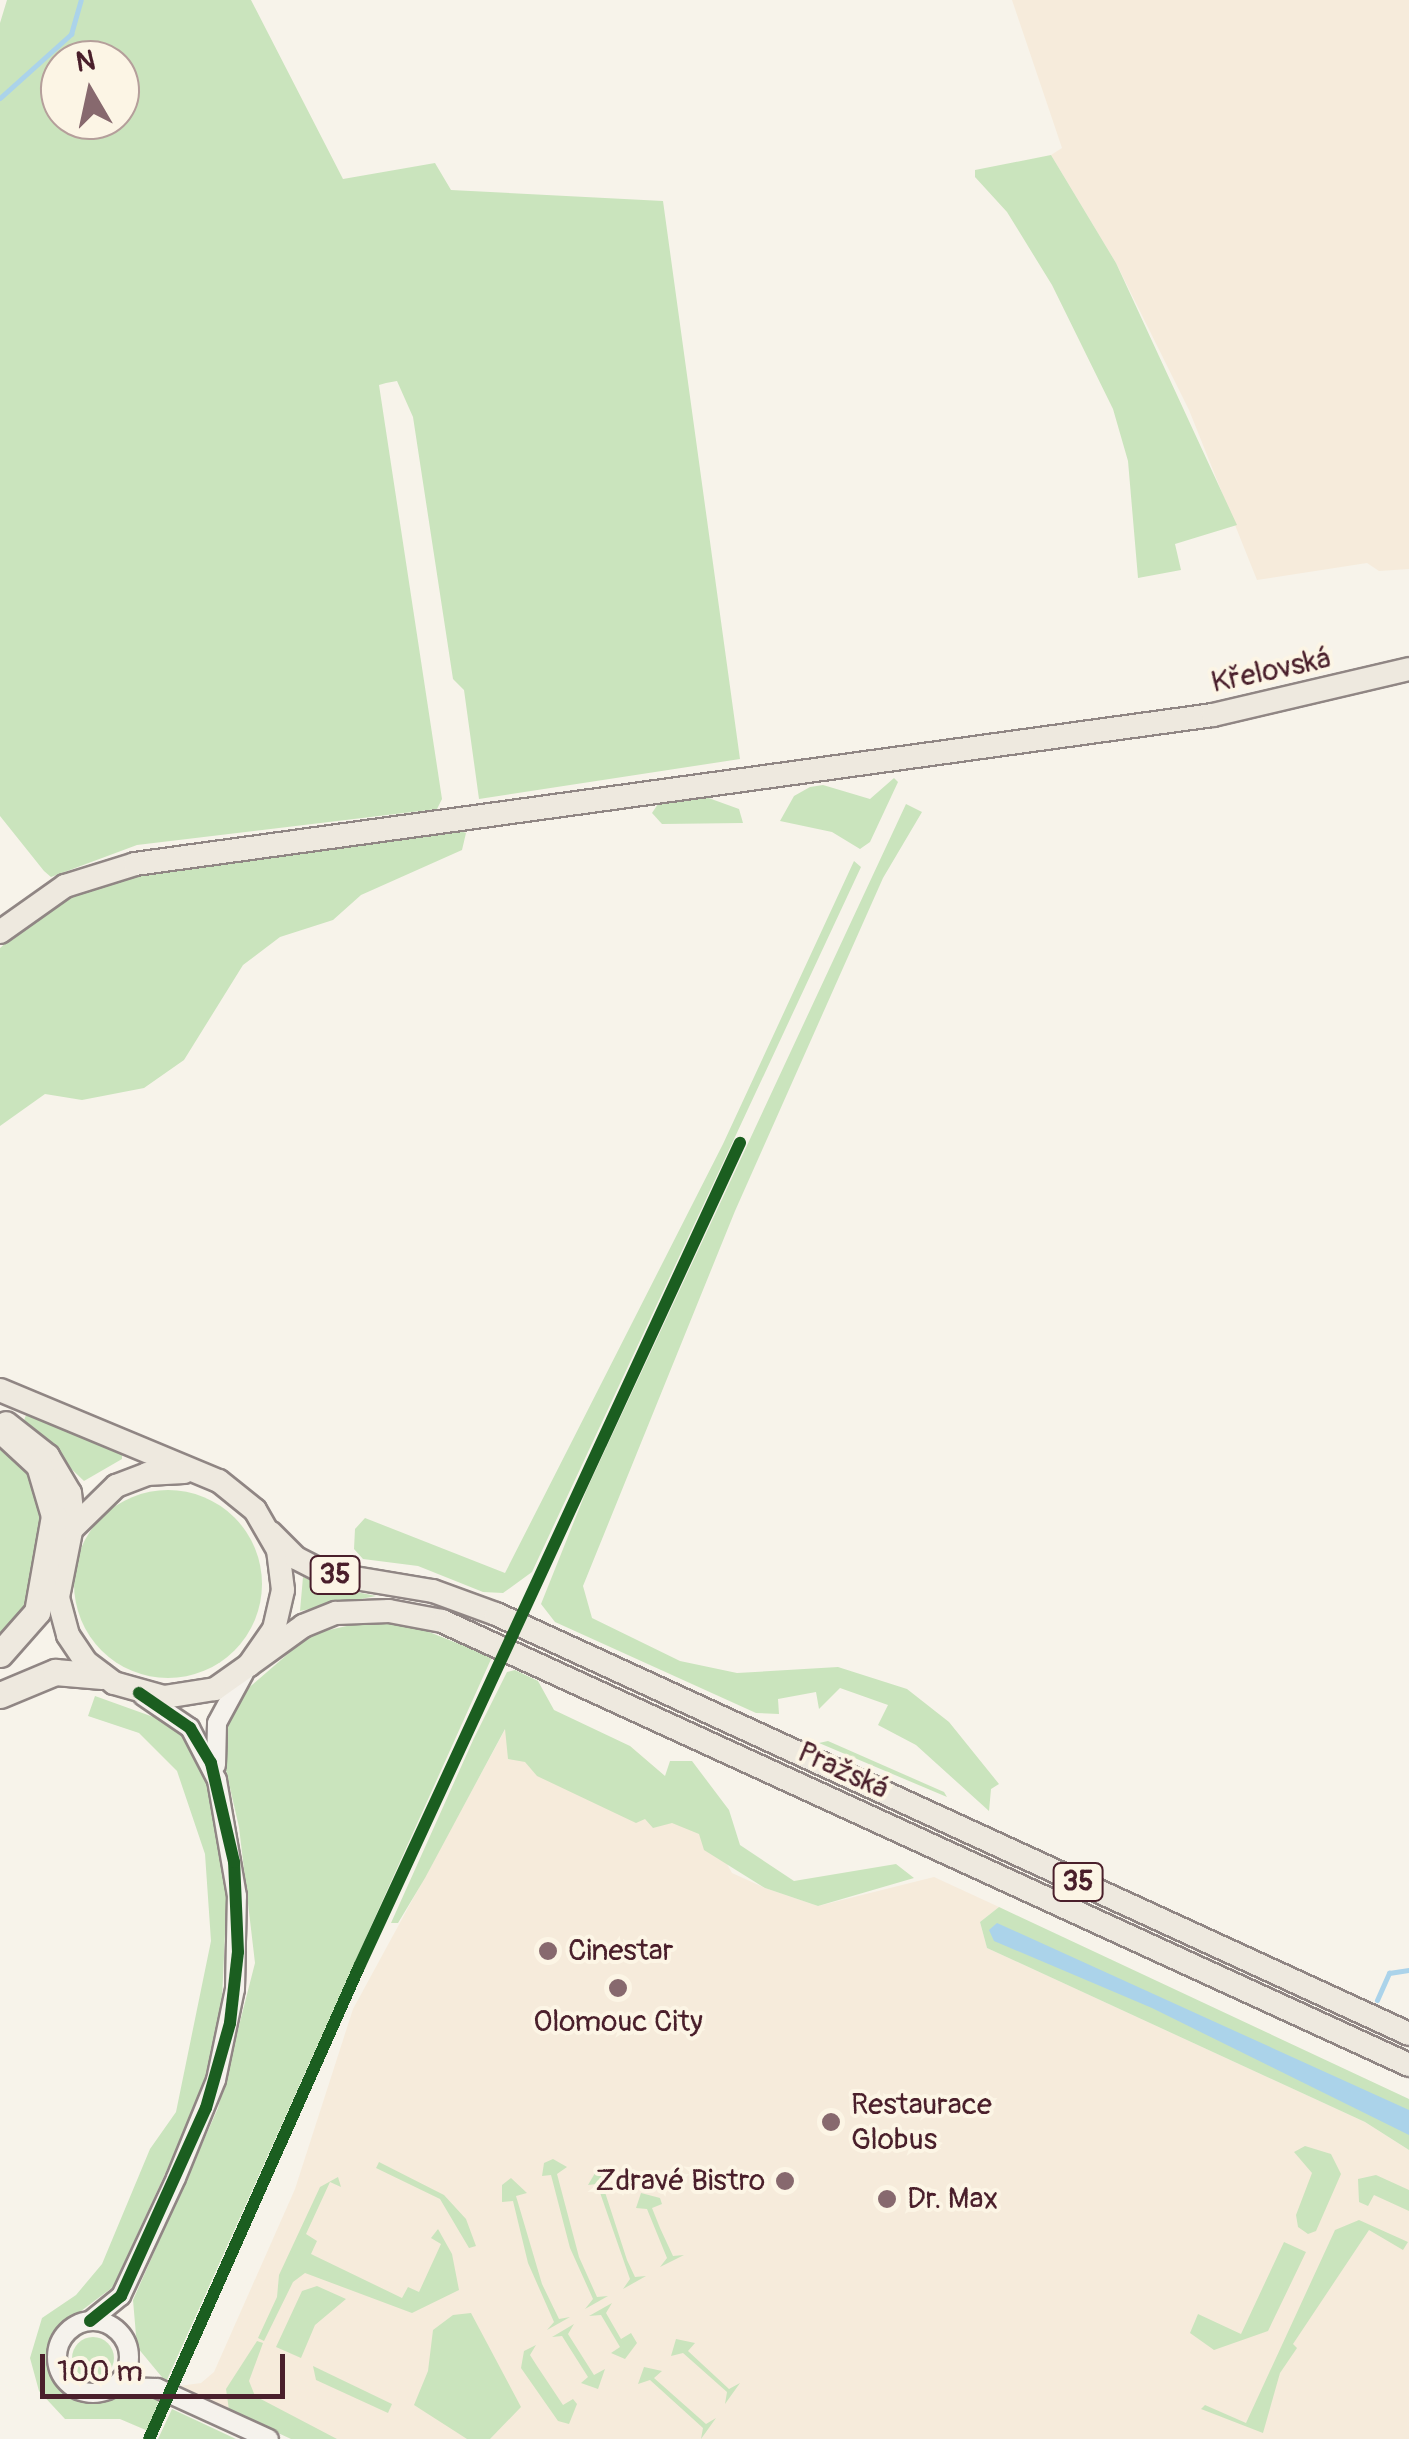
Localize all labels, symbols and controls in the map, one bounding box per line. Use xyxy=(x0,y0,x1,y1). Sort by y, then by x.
north arrow xyxy=(40,40,140,140)
text: N xyxy=(73,43,98,81)
street label: Křelovská xyxy=(1208,641,1334,701)
road number: 35 xyxy=(308,1552,362,1598)
street label: Pražská xyxy=(792,1734,894,1808)
road number: 35 xyxy=(1050,1859,1106,1905)
place label: Cinestar xyxy=(568,1933,673,1969)
marker: Cinestar xyxy=(537,1940,559,1962)
marker: Olomouc City xyxy=(607,1977,629,1999)
place label: Olomouc City xyxy=(533,2004,703,2040)
place label: Restaurace Globus xyxy=(851,2087,992,2158)
marker: Restaurace Globus xyxy=(820,2111,842,2133)
place label: Zdravé Bistro xyxy=(595,2163,765,2199)
marker: Zdravé Bistro xyxy=(774,2170,796,2192)
place label: Dr. Max xyxy=(907,2181,998,2217)
marker: Dr. Max xyxy=(876,2188,898,2210)
scale bar xyxy=(45,2334,290,2396)
text: 100 m xyxy=(57,2353,143,2390)

